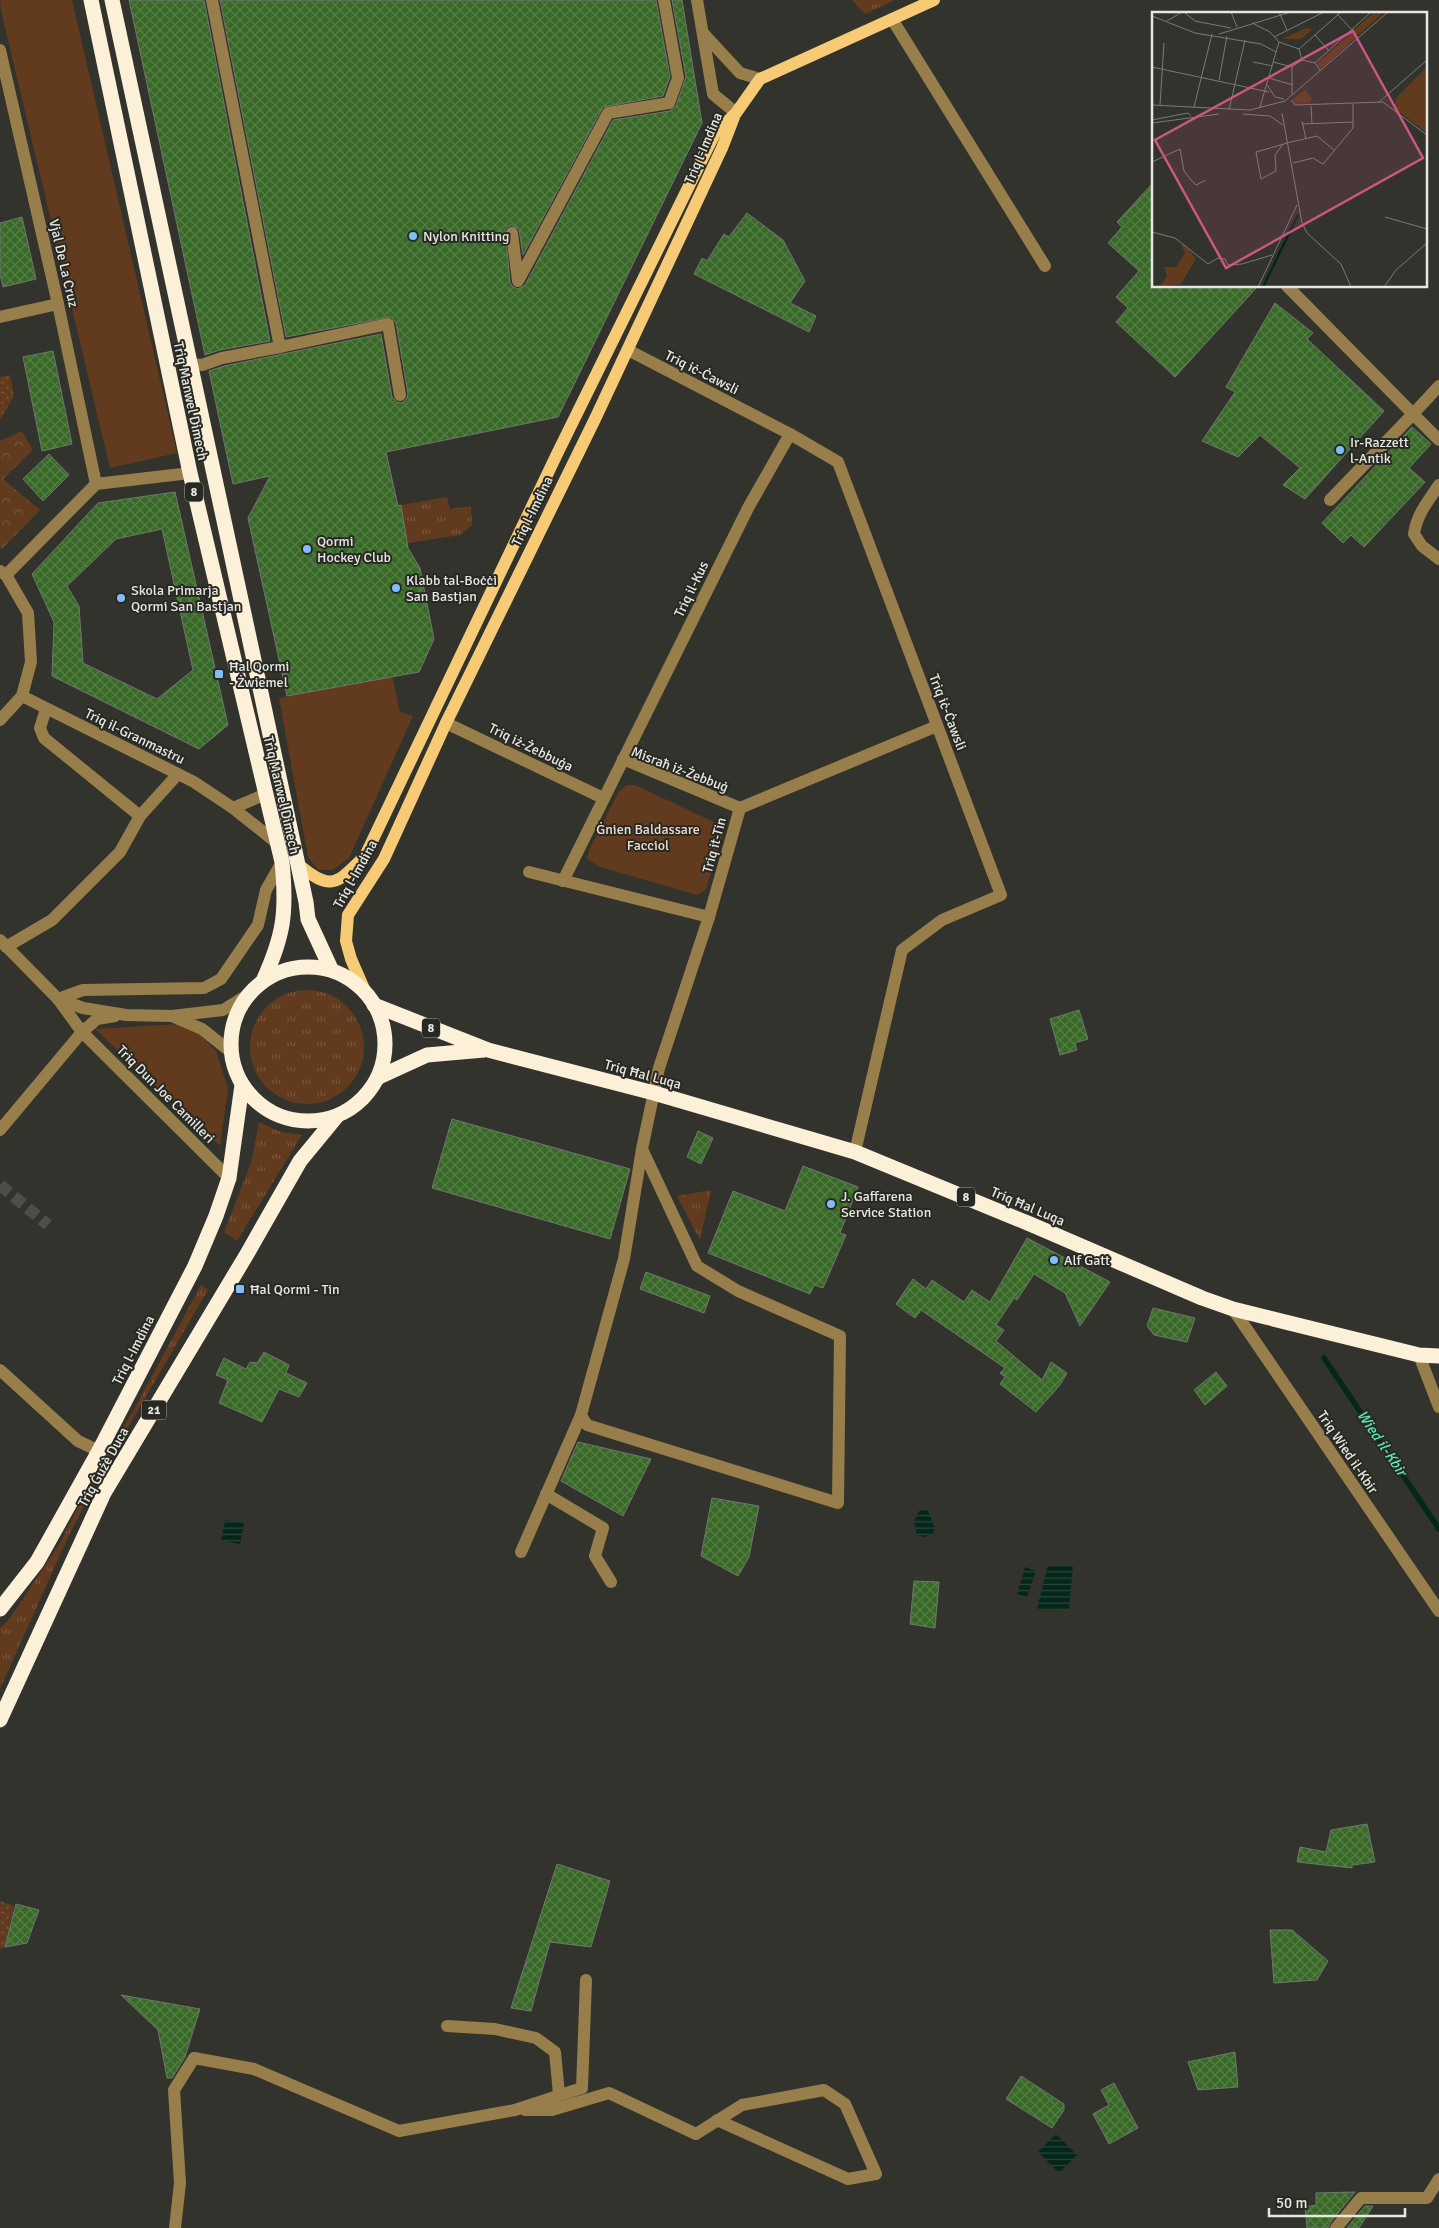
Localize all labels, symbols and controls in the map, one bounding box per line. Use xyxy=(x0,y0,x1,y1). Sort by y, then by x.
inset map xyxy=(1152,12,1426,288)
street label: Triq l-Imdina xyxy=(681,110,726,186)
street label: Vjal De La Cruz xyxy=(45,217,82,309)
place label: Nylon Knitting xyxy=(423,228,509,245)
marker: Nylon Knitting xyxy=(407,230,419,242)
street label: Triq Manwel Dimech xyxy=(170,340,211,462)
street label: Triq iċ-Ċawsli xyxy=(662,347,742,398)
place label: Ir-Razzett l-Antik xyxy=(1350,434,1409,467)
marker: Ir-Razzett l-Antik xyxy=(1334,444,1346,456)
street label: Triq l-Imdina xyxy=(508,473,557,549)
road number: 8 xyxy=(185,482,203,502)
place label: Qormi Hockey Club xyxy=(317,533,391,566)
marker: Qormi Hockey Club xyxy=(301,543,313,555)
street label: Triq il-Kus xyxy=(671,558,712,620)
place label: Klabb tal-Boċċi San Bastjan xyxy=(406,572,497,605)
place label: Skola Primarja Qormi San Bastjan xyxy=(131,582,242,615)
marker: Klabb tal-Boċċi San Bastjan xyxy=(390,582,402,594)
marker: Skola Primarja Qormi San Bastjan xyxy=(115,592,127,604)
place label: Ħal Qormi - Żwiemel xyxy=(229,658,289,691)
marker: Ħal Qormi - Żwiemel xyxy=(213,668,225,680)
street label: Triq iċ-Ċawsli xyxy=(925,672,970,753)
street label: Triq il-Granmastru xyxy=(82,705,188,768)
street label: Triq iż-Żebbuġa xyxy=(486,720,576,775)
street label: Triq Manwel Dimech xyxy=(260,734,303,856)
street label: Misraħ iż-Żebbuġ xyxy=(629,743,731,796)
street label: Triq it-Tin xyxy=(699,815,730,875)
park label: Ġnien Baldassare Facciol xyxy=(596,821,700,854)
street label: Triq l-Imdina xyxy=(330,837,381,912)
road number: 8 xyxy=(422,1018,440,1038)
street label: Triq Dun Joe Camilleri xyxy=(113,1042,218,1147)
street label: Triq Ħal Luqa xyxy=(603,1056,683,1093)
street label: Triq Ħal Luqa xyxy=(988,1183,1067,1230)
place label: J. Gaffarena Service Station xyxy=(841,1188,931,1221)
road number: 8 xyxy=(957,1188,975,1206)
marker: J. Gaffarena Service Station xyxy=(825,1198,837,1210)
place label: Alf Gatt xyxy=(1064,1252,1110,1269)
marker: Alf Gatt xyxy=(1048,1254,1060,1266)
place label: Ħal Qormi - Tin xyxy=(250,1281,340,1298)
marker: Ħal Qormi - Tin xyxy=(234,1283,246,1295)
street label: Triq l-Imdina xyxy=(109,1313,158,1388)
road number: 21 xyxy=(142,1400,166,1420)
water label: Wied il-Kbir xyxy=(1353,1407,1412,1481)
street label: Triq Wied il-Kbir xyxy=(1314,1408,1382,1498)
street label: Triq Ġużè Duca xyxy=(74,1424,132,1510)
scale bar xyxy=(1269,2186,1405,2218)
text: 50 m xyxy=(1276,2194,1307,2212)

